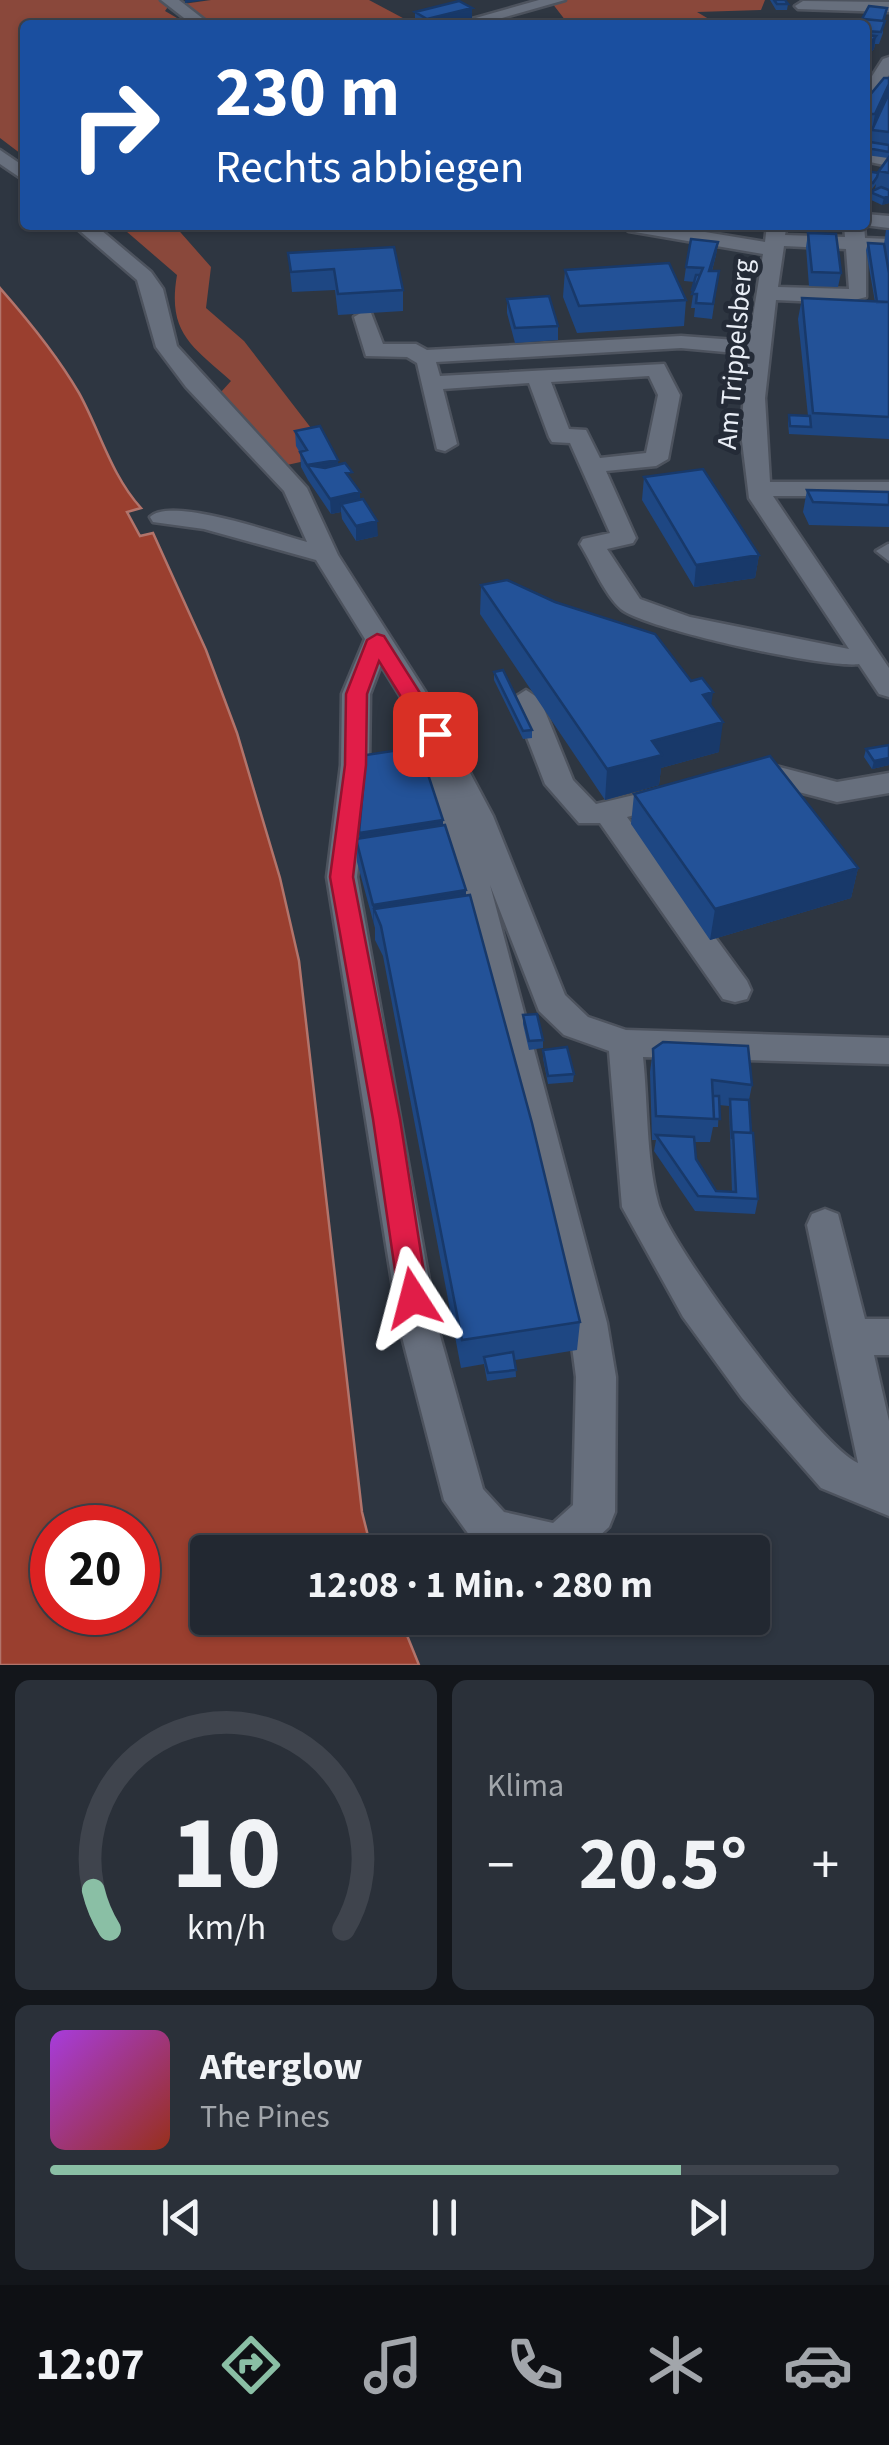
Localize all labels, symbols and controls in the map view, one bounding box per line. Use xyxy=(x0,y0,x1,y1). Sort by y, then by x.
text: 230 m xyxy=(215,43,400,143)
icon: right xyxy=(50,60,180,190)
text: Rechts abbiegen xyxy=(215,136,524,200)
street label: Am Trippelsberg xyxy=(707,257,763,451)
pin xyxy=(393,692,478,777)
icon: arrive xyxy=(408,707,463,762)
position arrow xyxy=(361,1246,465,1350)
speed limit sign: 20 xyxy=(30,1505,160,1635)
text: 12:08 · 1 Min. · 280 m xyxy=(307,1558,653,1612)
text: Klima xyxy=(487,1763,564,1809)
text: 10 xyxy=(171,1781,281,1929)
text: 20.5° xyxy=(579,1811,747,1918)
text: − xyxy=(487,1827,514,1905)
text: + xyxy=(812,1827,839,1905)
text: km/h xyxy=(186,1902,266,1953)
text: Afterglow xyxy=(200,2040,363,2094)
text: The Pines xyxy=(200,2094,330,2140)
icon: previous xyxy=(154,2190,209,2245)
icon: pause xyxy=(417,2190,472,2245)
icon: next xyxy=(680,2190,735,2245)
icon: directions xyxy=(216,2330,286,2400)
icon: music xyxy=(358,2330,428,2400)
icon: phone xyxy=(500,2330,570,2400)
icon: climate xyxy=(641,2330,711,2400)
icon: car xyxy=(783,2330,853,2400)
text: 12:07 xyxy=(36,2333,144,2397)

